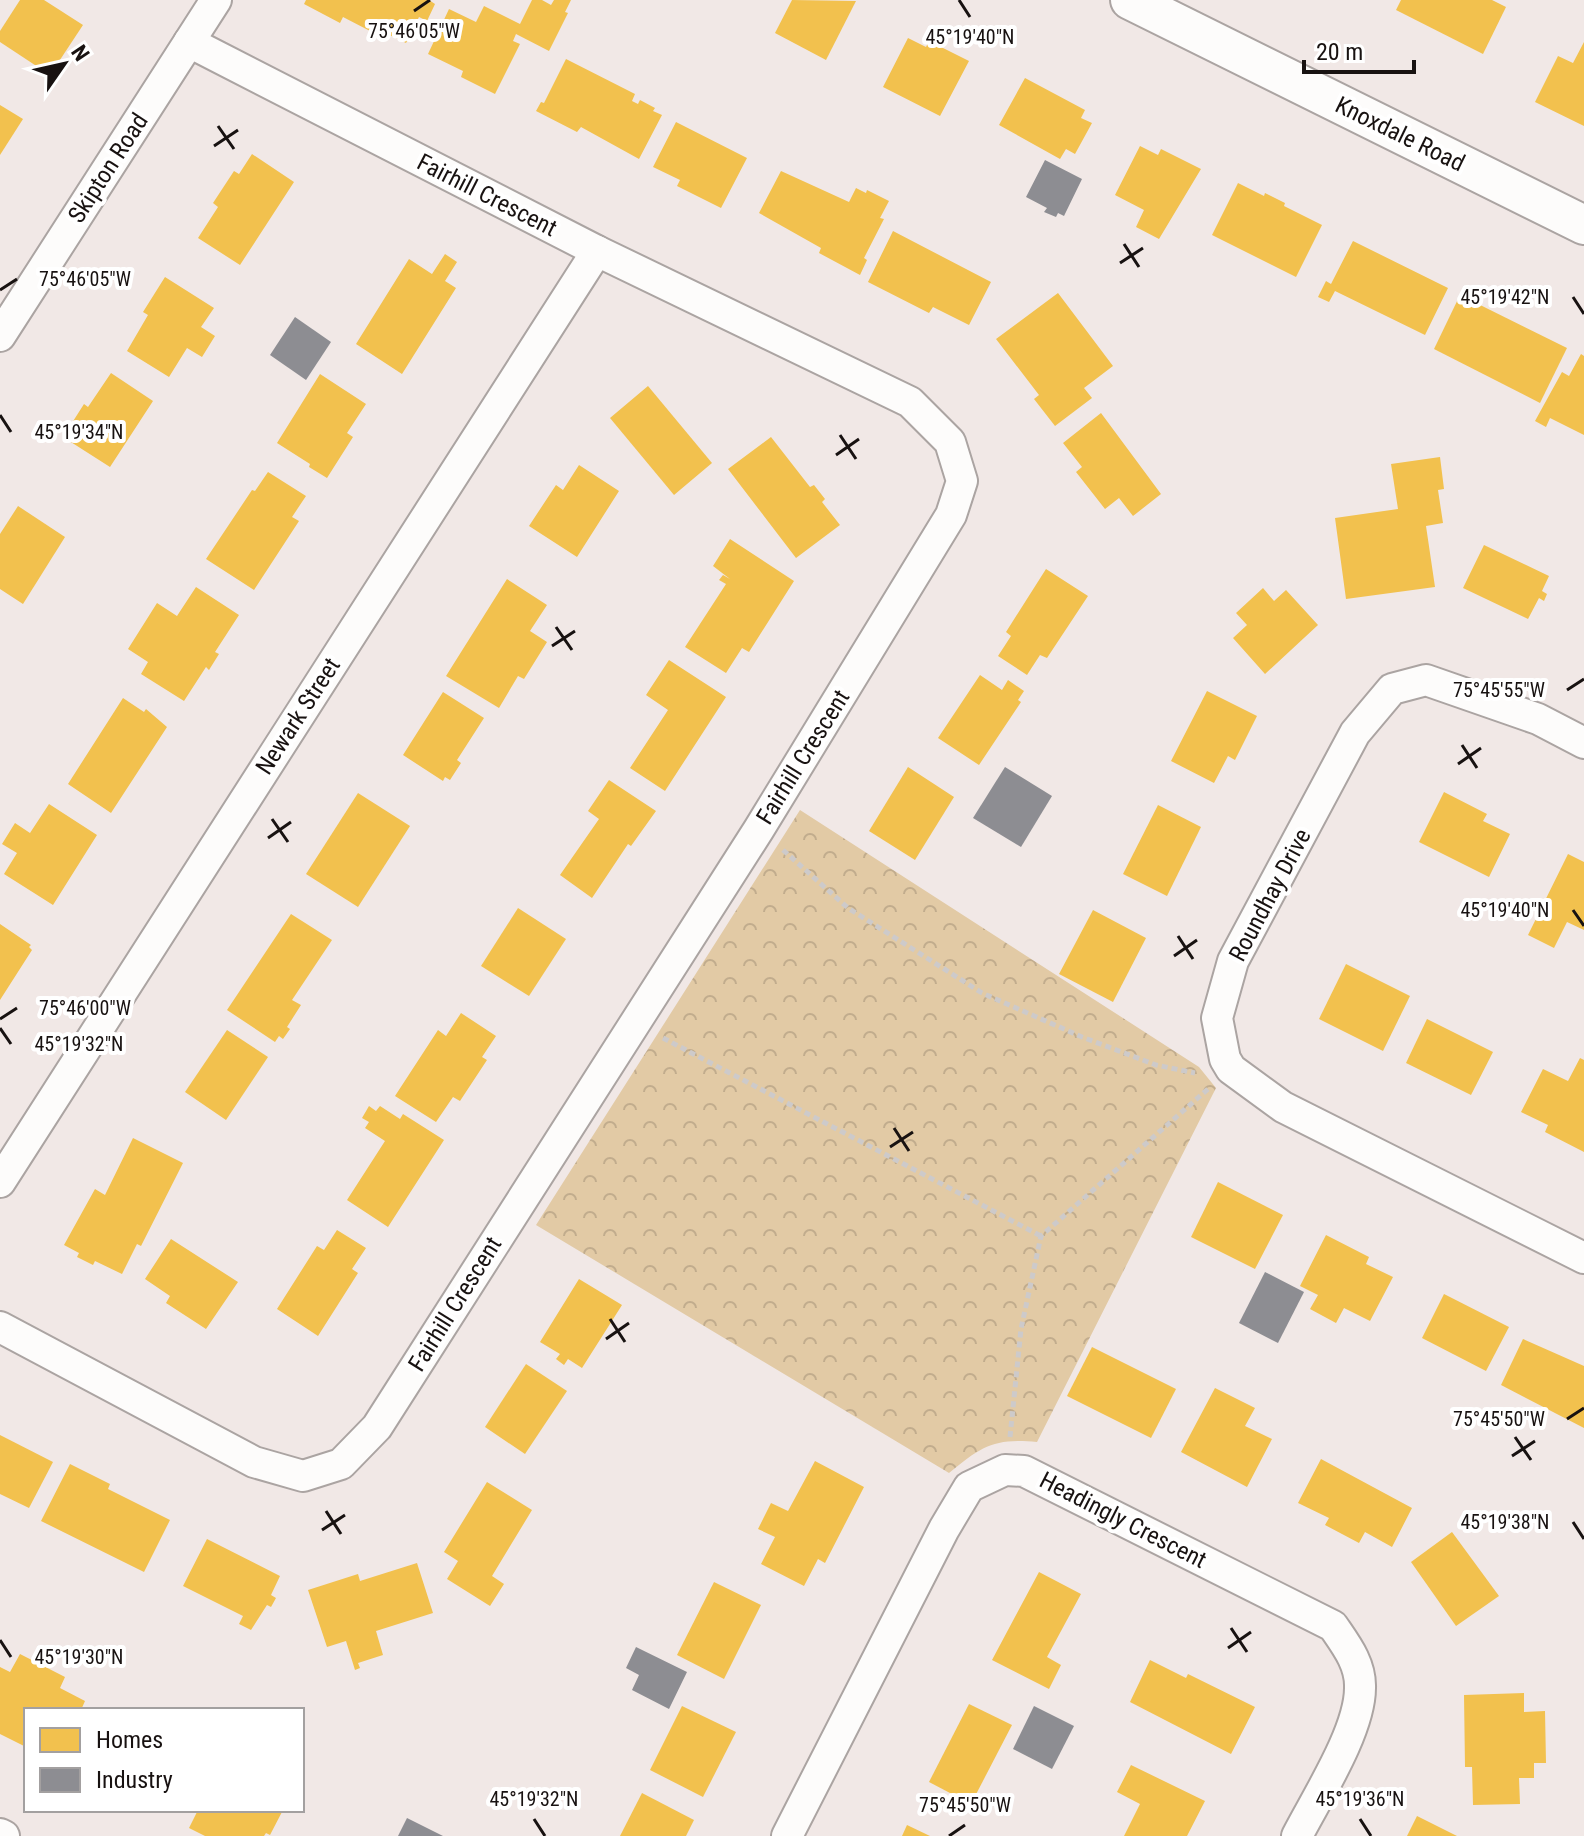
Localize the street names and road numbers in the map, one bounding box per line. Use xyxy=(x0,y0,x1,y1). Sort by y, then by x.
street label: Knoxdale Road xyxy=(1331,91,1469,177)
street label: Skipton Road xyxy=(62,108,154,228)
street label: Fairhill Crescent xyxy=(412,148,562,242)
street label: Newark Street xyxy=(250,653,346,779)
street label: Fairhill Crescent xyxy=(751,685,855,829)
street label: Roundhay Drive xyxy=(1223,824,1317,966)
street label: Fairhill Crescent xyxy=(403,1232,507,1376)
street label: Headingly Crescent xyxy=(1035,1466,1211,1574)

